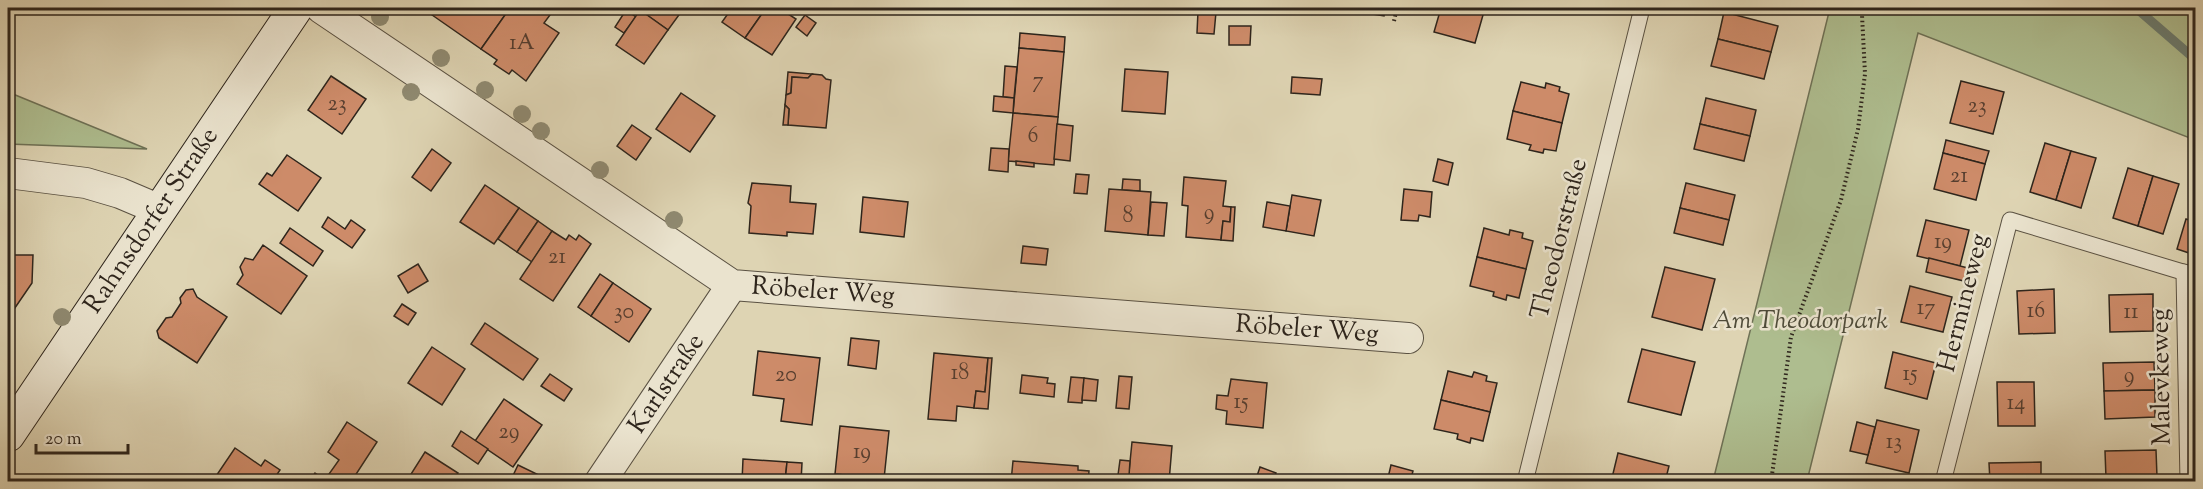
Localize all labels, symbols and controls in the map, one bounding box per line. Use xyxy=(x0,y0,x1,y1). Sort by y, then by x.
house number: 1A xyxy=(509,28,535,60)
house number: 7 xyxy=(1032,66,1044,98)
house number: 23 xyxy=(327,89,347,121)
house number: 23 xyxy=(1967,91,1987,123)
street label: Rahnsdorfer Straße xyxy=(76,120,228,322)
house number: 6 xyxy=(1028,121,1038,153)
street label: Theodorstraße xyxy=(1522,155,1598,323)
house number: 21 xyxy=(1950,161,1968,193)
house number: 9 xyxy=(1204,198,1214,230)
house number: 8 xyxy=(1122,201,1134,233)
house number: 19 xyxy=(1934,227,1952,259)
street label: Hermineweg xyxy=(1929,230,1999,376)
house number: 21 xyxy=(548,242,566,274)
street label: Röbeler Weg xyxy=(750,269,896,315)
house number: 17 xyxy=(1917,293,1935,325)
house number: 16 xyxy=(2027,296,2045,328)
house number: 30 xyxy=(614,297,634,329)
house number: 11 xyxy=(2124,297,2139,329)
park label: Am Theodorpark xyxy=(1712,303,1888,340)
street label: Röbeler Weg xyxy=(1234,307,1380,353)
street label: Malevkeweg xyxy=(2142,308,2182,446)
street label: Karlstraße xyxy=(620,326,714,442)
house number: 18 xyxy=(951,358,969,390)
house number: 15 xyxy=(1902,359,1918,391)
house number: 20 xyxy=(775,360,797,392)
house number: 9 xyxy=(2124,361,2134,393)
house number: 15 xyxy=(1233,387,1249,419)
house number: 14 xyxy=(2007,388,2025,420)
scale bar xyxy=(36,417,128,455)
house number: 29 xyxy=(499,417,520,449)
text: 20 m xyxy=(45,427,82,453)
house number: 13 xyxy=(1886,427,1902,459)
house number: 19 xyxy=(853,437,871,469)

